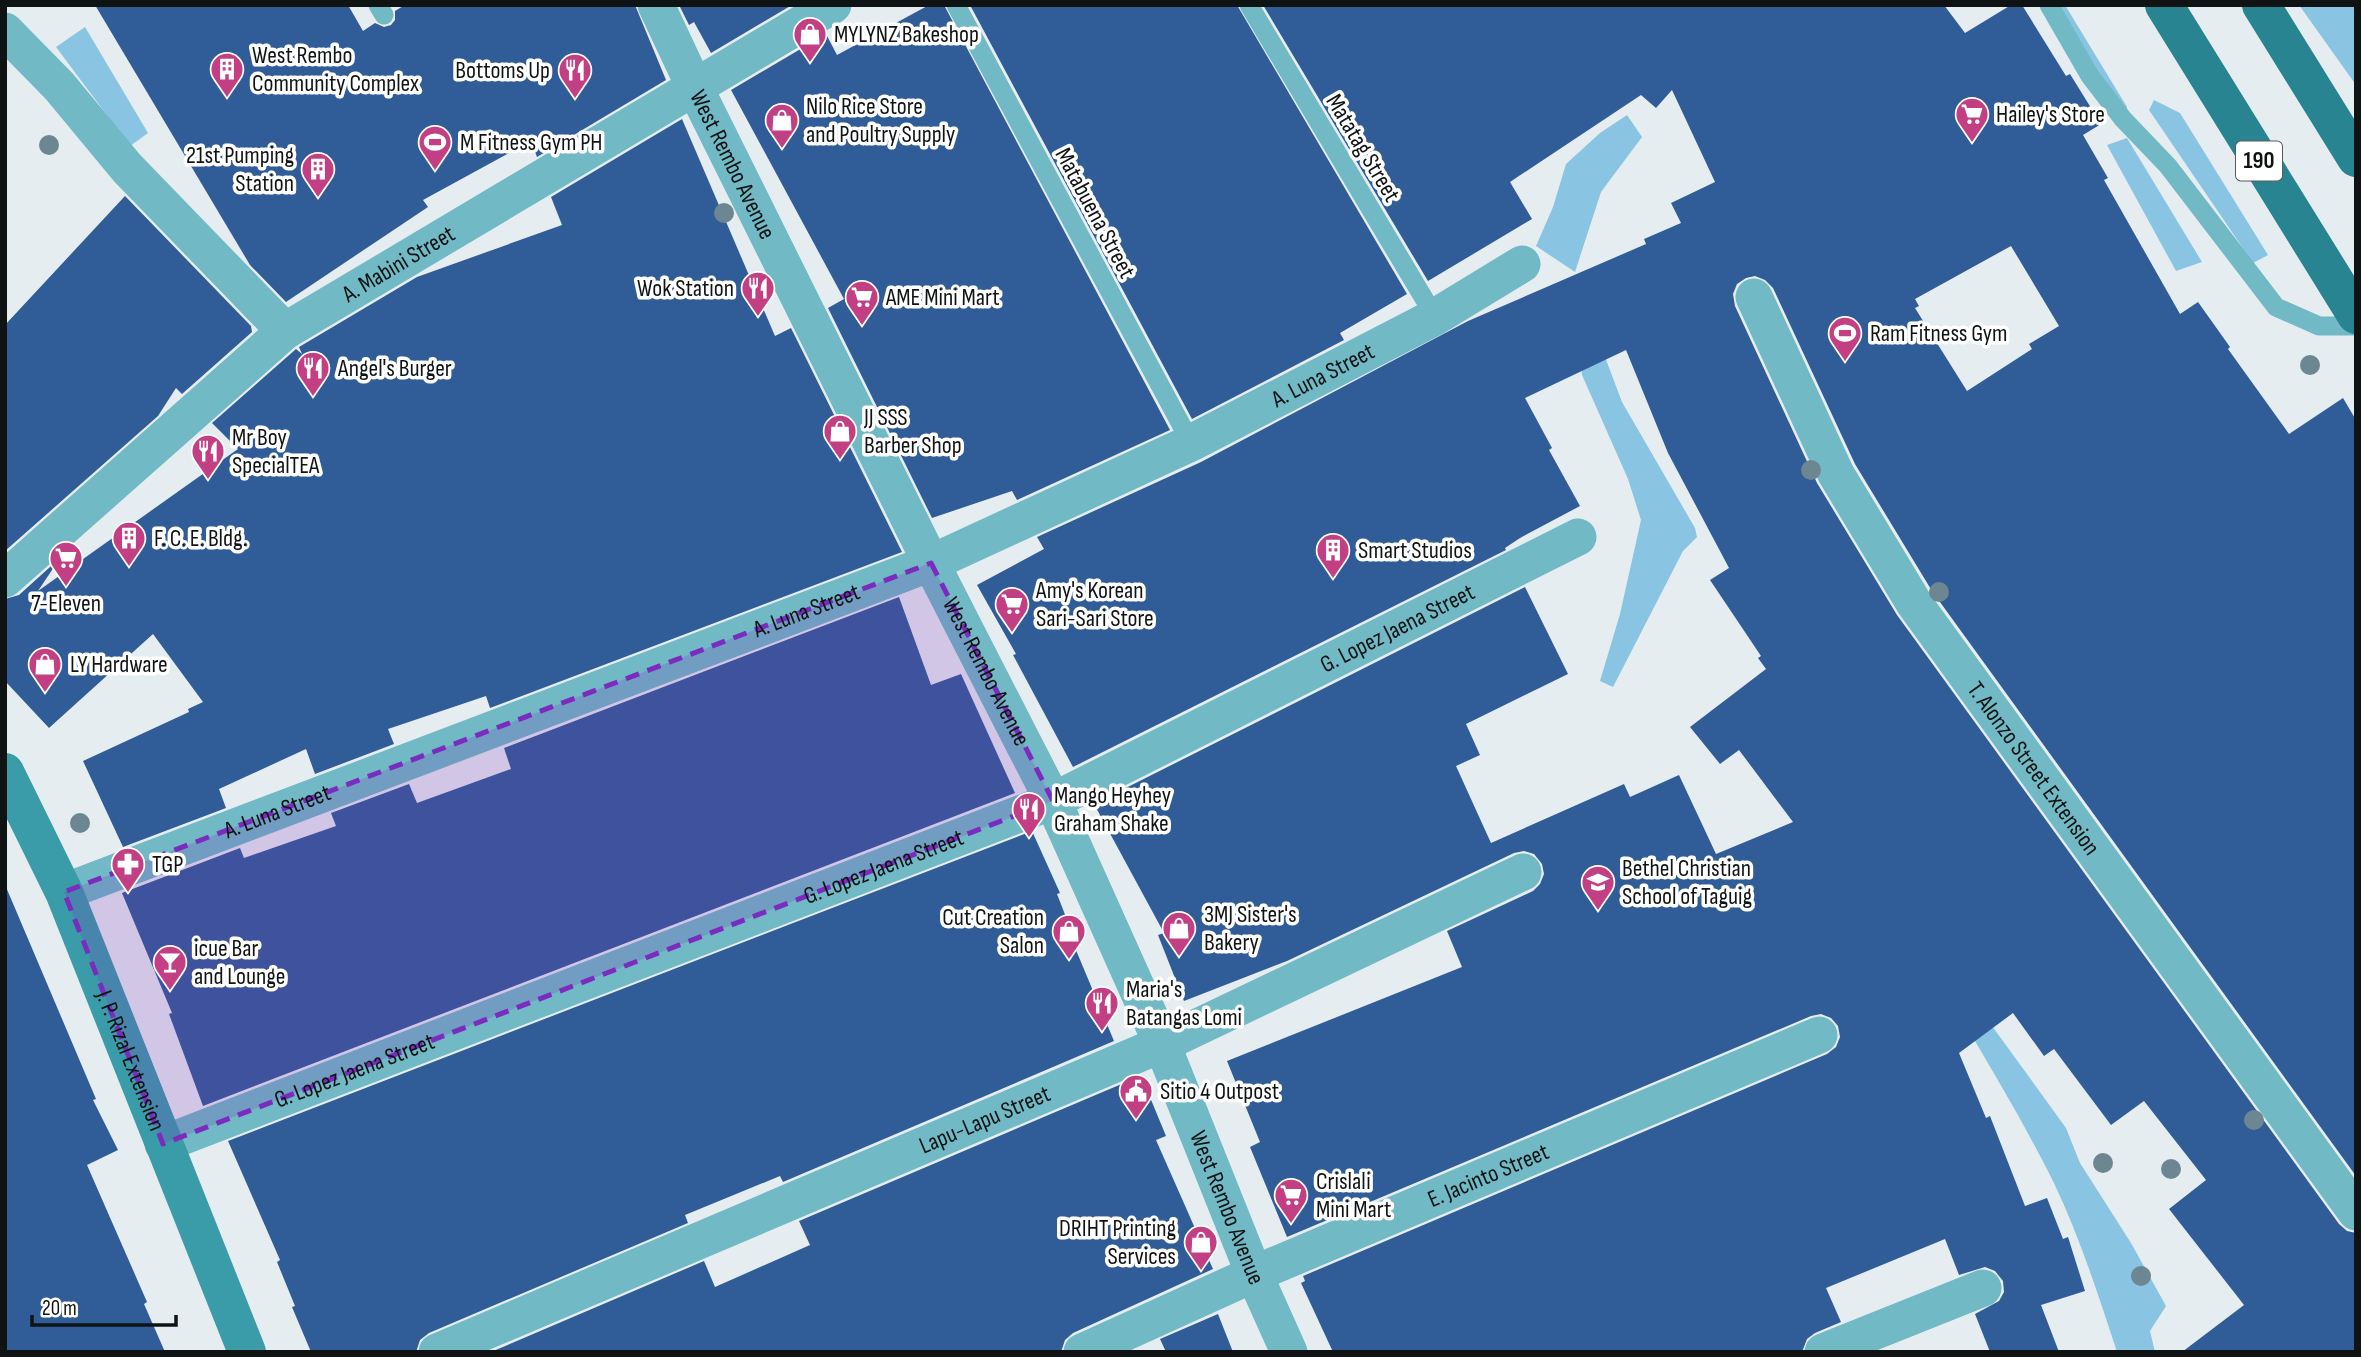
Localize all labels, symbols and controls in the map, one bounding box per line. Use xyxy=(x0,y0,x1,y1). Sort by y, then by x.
shop icon: MYLYNZ Bakeshop xyxy=(791,15,829,64)
place label: MYLYNZ Bakeshop xyxy=(834,20,979,49)
place label: West Rembo Community Complex xyxy=(252,41,419,98)
building icon: West Rembo Community Complex xyxy=(208,50,246,99)
restaurant icon: Bottoms Up xyxy=(556,51,594,100)
place label: Bottoms Up xyxy=(455,56,550,85)
street label: West Rembo Avenue xyxy=(684,85,782,244)
street label: Matatag Street xyxy=(1320,89,1406,207)
place label: Nilo Rice Store and Poultry Supply xyxy=(806,92,955,149)
supermarket icon: Hailey's Store xyxy=(1953,95,1991,144)
place label: Hailey's Store xyxy=(1996,100,2105,129)
shop icon: Nilo Rice Store and Poultry Supply xyxy=(763,101,801,150)
sports icon: M Fitness Gym PH xyxy=(416,123,454,172)
place label: M Fitness Gym PH xyxy=(460,128,602,157)
place label: 21st Pumping Station xyxy=(186,141,294,198)
road number: 190 xyxy=(2236,142,2282,180)
street label: Matabuena Street xyxy=(1049,143,1141,283)
building icon: 21st Pumping Station xyxy=(299,150,337,199)
street label: A. Mabini Street xyxy=(336,219,460,309)
restaurant icon: Wok Station xyxy=(739,269,777,318)
place label: Wok Station xyxy=(637,274,734,303)
supermarket icon: AME Mini Mart xyxy=(843,278,881,327)
place label: AME Mini Mart xyxy=(885,283,1000,312)
sports icon: Ram Fitness Gym xyxy=(1826,314,1864,363)
place label: Ram Fitness Gym xyxy=(1870,319,2008,348)
street label: A. Luna Street xyxy=(1266,336,1379,414)
restaurant icon: Angel's Burger xyxy=(294,349,332,398)
place label: Angel's Burger xyxy=(337,354,452,383)
place label: JJ SSS Barber Shop xyxy=(863,403,962,460)
shop icon: JJ SSS Barber Shop xyxy=(821,412,859,461)
place label: Mr Boy SpecialTEA xyxy=(232,423,320,480)
restaurant icon: Mr Boy SpecialTEA xyxy=(189,432,227,481)
building icon: F. C. E. Bldg. xyxy=(110,519,148,568)
place label: F. C. E. Bldg. xyxy=(154,524,247,553)
building icon: Smart Studios xyxy=(1314,531,1352,580)
place label: Smart Studios xyxy=(1358,536,1472,565)
supermarket icon: 7-Eleven xyxy=(47,539,85,588)
place label: Amy's Korean Sari-Sari Store xyxy=(1035,576,1154,633)
street label: A. Luna Street xyxy=(748,577,864,644)
street label: G. Lopez Jaena Street xyxy=(1315,577,1479,679)
supermarket icon: Amy's Korean Sari-Sari Store xyxy=(993,585,1031,634)
place label: 7-Eleven xyxy=(31,589,101,618)
street label: West Rembo Avenue xyxy=(937,592,1037,751)
shop icon: LY Hardware xyxy=(26,645,64,694)
place label: LY Hardware xyxy=(70,650,168,679)
street label: T. Alonzo Street Extension xyxy=(1961,676,2107,861)
street label: A. Luna Street xyxy=(219,778,335,845)
place label: Mango Heyhey Graham Shake xyxy=(1054,781,1171,838)
restaurant icon: Mango Heyhey Graham Shake xyxy=(1010,790,1048,839)
street label: G. Lopez Jaena Street xyxy=(799,822,967,910)
pharmacy icon: TGP xyxy=(109,845,147,894)
place label: TGP xyxy=(152,850,184,879)
place label: Bethel Christian School of Taguig xyxy=(1622,854,1752,911)
school or university icon: Bethel Christian School of Taguig xyxy=(1579,863,1617,912)
place label: 3MJ Sister's Bakery xyxy=(1204,900,1297,957)
place label: Cut Creation Salon xyxy=(942,903,1044,960)
shop icon: 3MJ Sister's Bakery xyxy=(1160,909,1198,958)
shop icon: Cut Creation Salon xyxy=(1050,912,1088,961)
place label: icue Bar and Lounge xyxy=(194,934,285,991)
bar icon: icue Bar and Lounge xyxy=(151,943,189,992)
place label: Maria's Batangas Lomi xyxy=(1126,975,1242,1032)
restaurant icon: Maria's Batangas Lomi xyxy=(1083,984,1121,1033)
street label: J. P. Rizal Extension xyxy=(90,985,172,1135)
street label: G. Lopez Jaena Street xyxy=(270,1026,438,1114)
public building icon: Sitio 4 Outpost xyxy=(1117,1072,1155,1121)
place label: Sitio 4 Outpost xyxy=(1160,1077,1279,1106)
street label: Lapu-Lapu Street xyxy=(915,1079,1055,1160)
street label: West Rembo Avenue xyxy=(1184,1126,1271,1289)
street label: E. Jacinto Street xyxy=(1423,1137,1553,1213)
place label: Crislali Mini Mart xyxy=(1316,1167,1391,1224)
supermarket icon: Crislali Mini Mart xyxy=(1272,1176,1310,1225)
place label: DRIHT Printing Services xyxy=(1059,1214,1176,1271)
shop icon: DRIHT Printing Services xyxy=(1182,1223,1220,1272)
scale bar xyxy=(32,1284,175,1328)
text: 20 m xyxy=(42,1296,77,1321)

